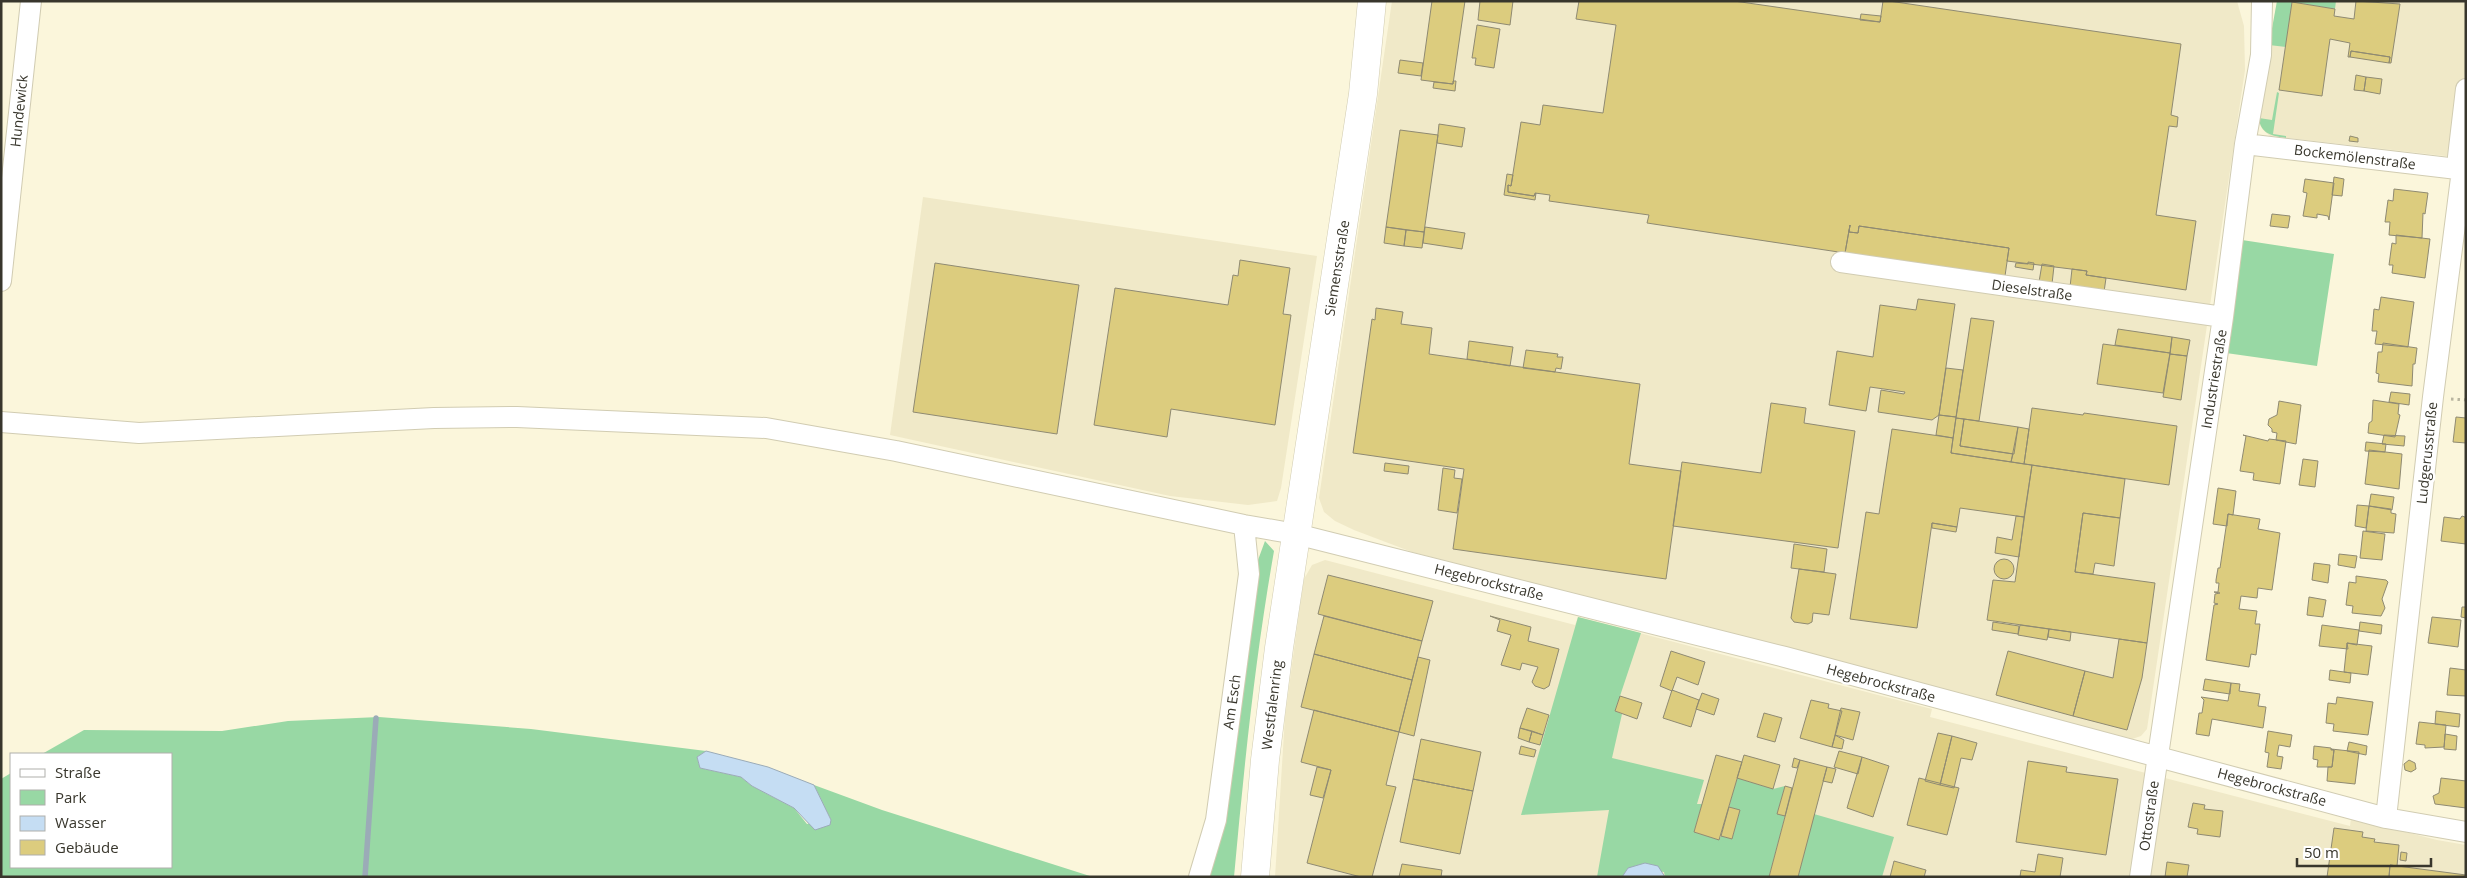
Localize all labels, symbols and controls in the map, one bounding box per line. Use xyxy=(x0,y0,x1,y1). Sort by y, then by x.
street label: Hundewick xyxy=(5,73,32,148)
street label: Bockemölenstraße xyxy=(2293,140,2417,173)
street label: Siemensstraße xyxy=(1320,218,1353,317)
street label: Dieselstraße xyxy=(1990,274,2074,305)
street label: Industriestraße xyxy=(2196,328,2231,430)
street label: Ludgerusstraße xyxy=(2412,401,2441,505)
street label: Hegebrockstraße xyxy=(1432,559,1546,604)
street label: Westfalenring xyxy=(1257,659,1286,751)
street label: Hegebrockstraße xyxy=(1824,659,1938,706)
street label: Am Esch xyxy=(1218,673,1245,731)
legend xyxy=(10,753,172,868)
text: Straße xyxy=(55,762,101,782)
street label: Hegebrockstraße xyxy=(2215,763,2329,810)
street label: Ottostraße xyxy=(2134,779,2163,852)
text: Park xyxy=(55,787,86,807)
text: Wasser xyxy=(55,812,106,832)
scale bar xyxy=(2297,836,2431,868)
text: Gebäude xyxy=(55,837,119,857)
text: 50 m xyxy=(2304,842,2339,862)

